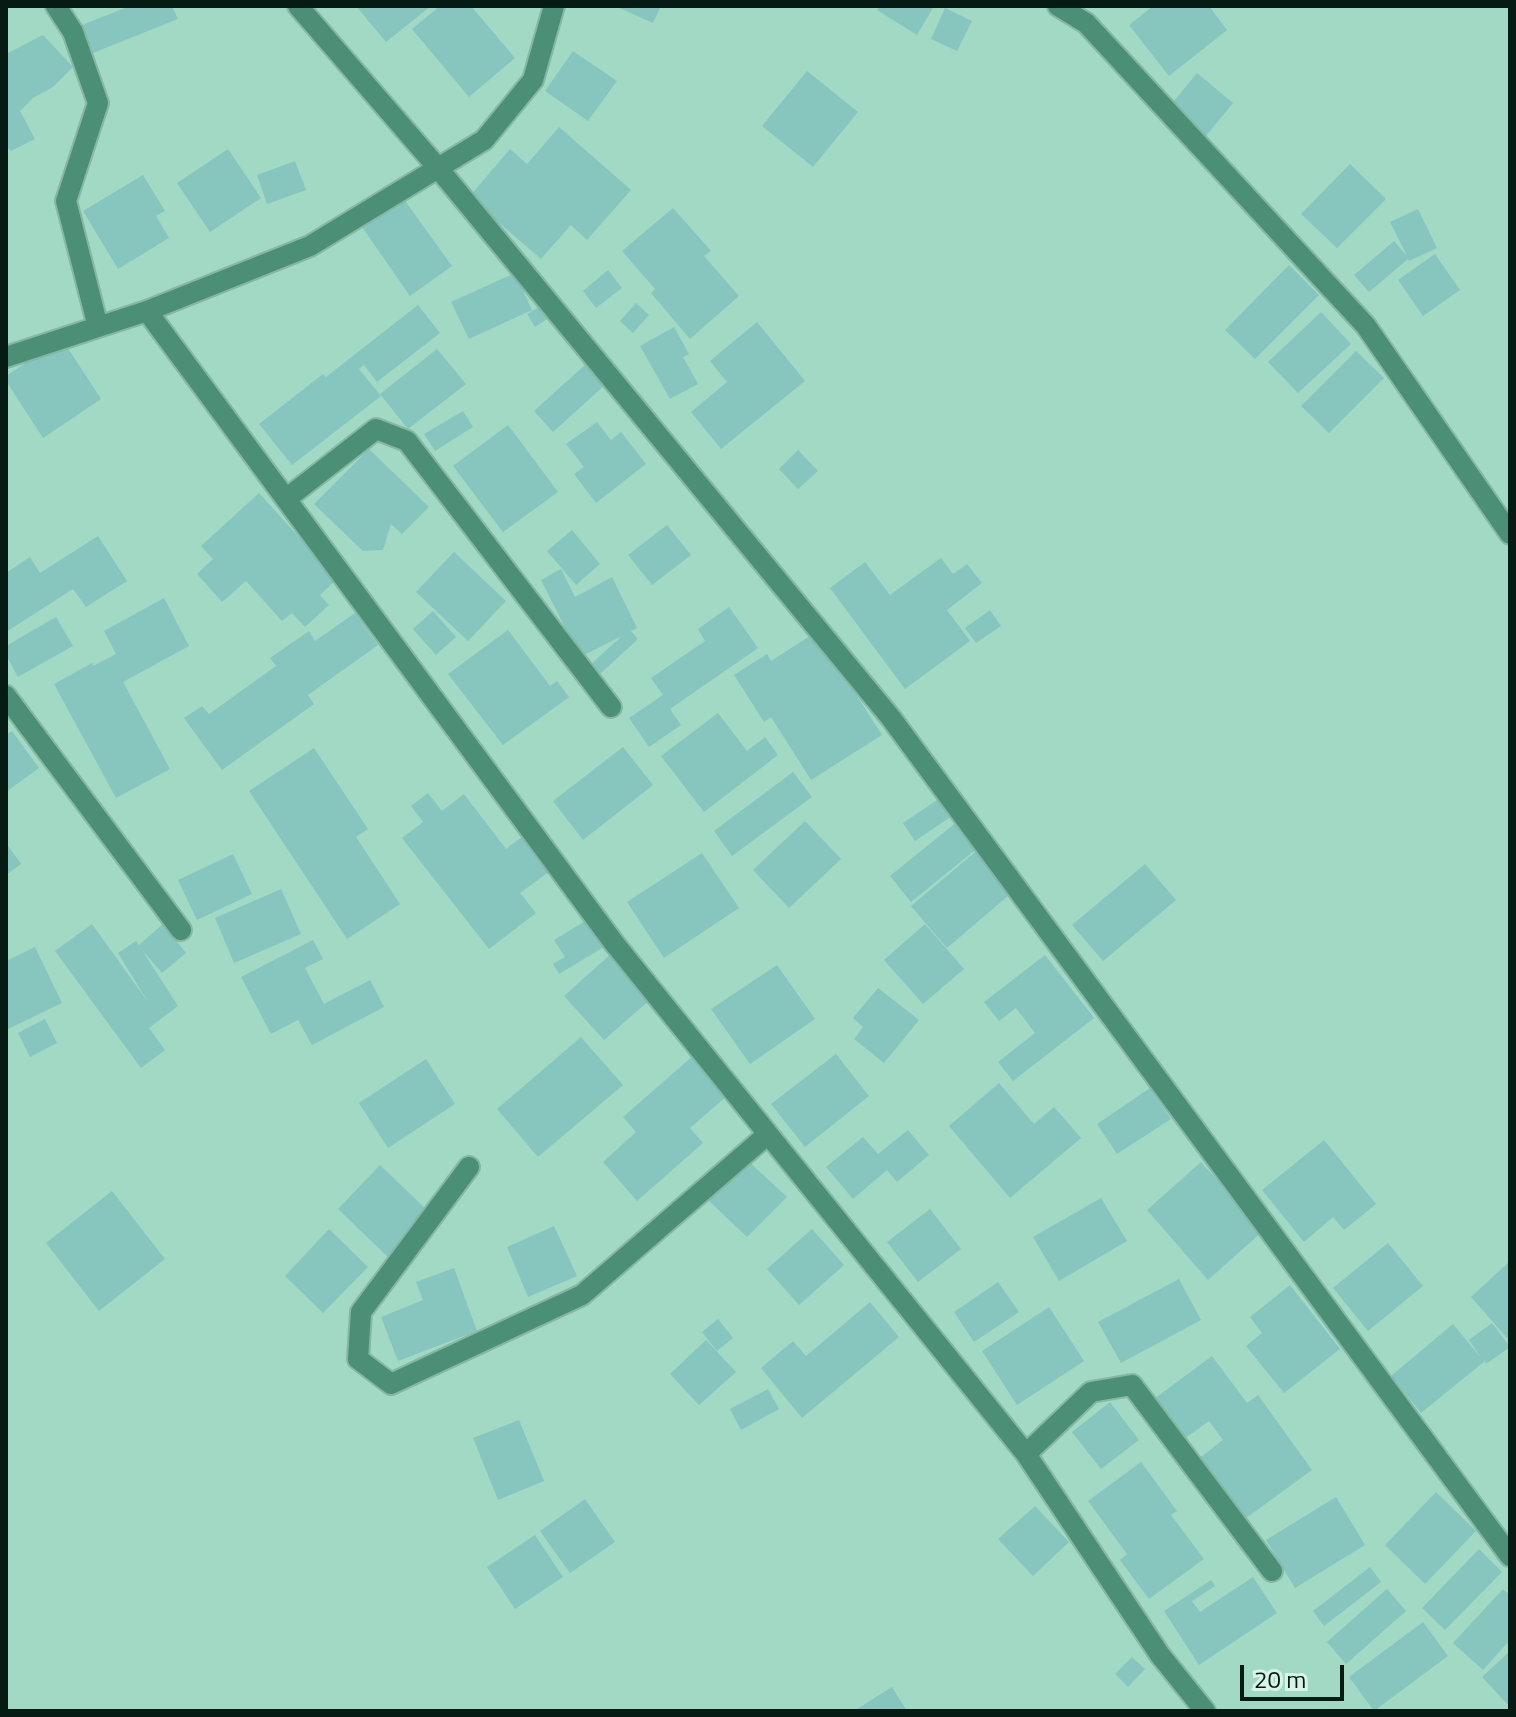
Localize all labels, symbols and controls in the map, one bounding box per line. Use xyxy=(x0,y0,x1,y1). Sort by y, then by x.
scale bar xyxy=(1244,1649,1348,1699)
text: 20 m xyxy=(1254,1661,1306,1697)

